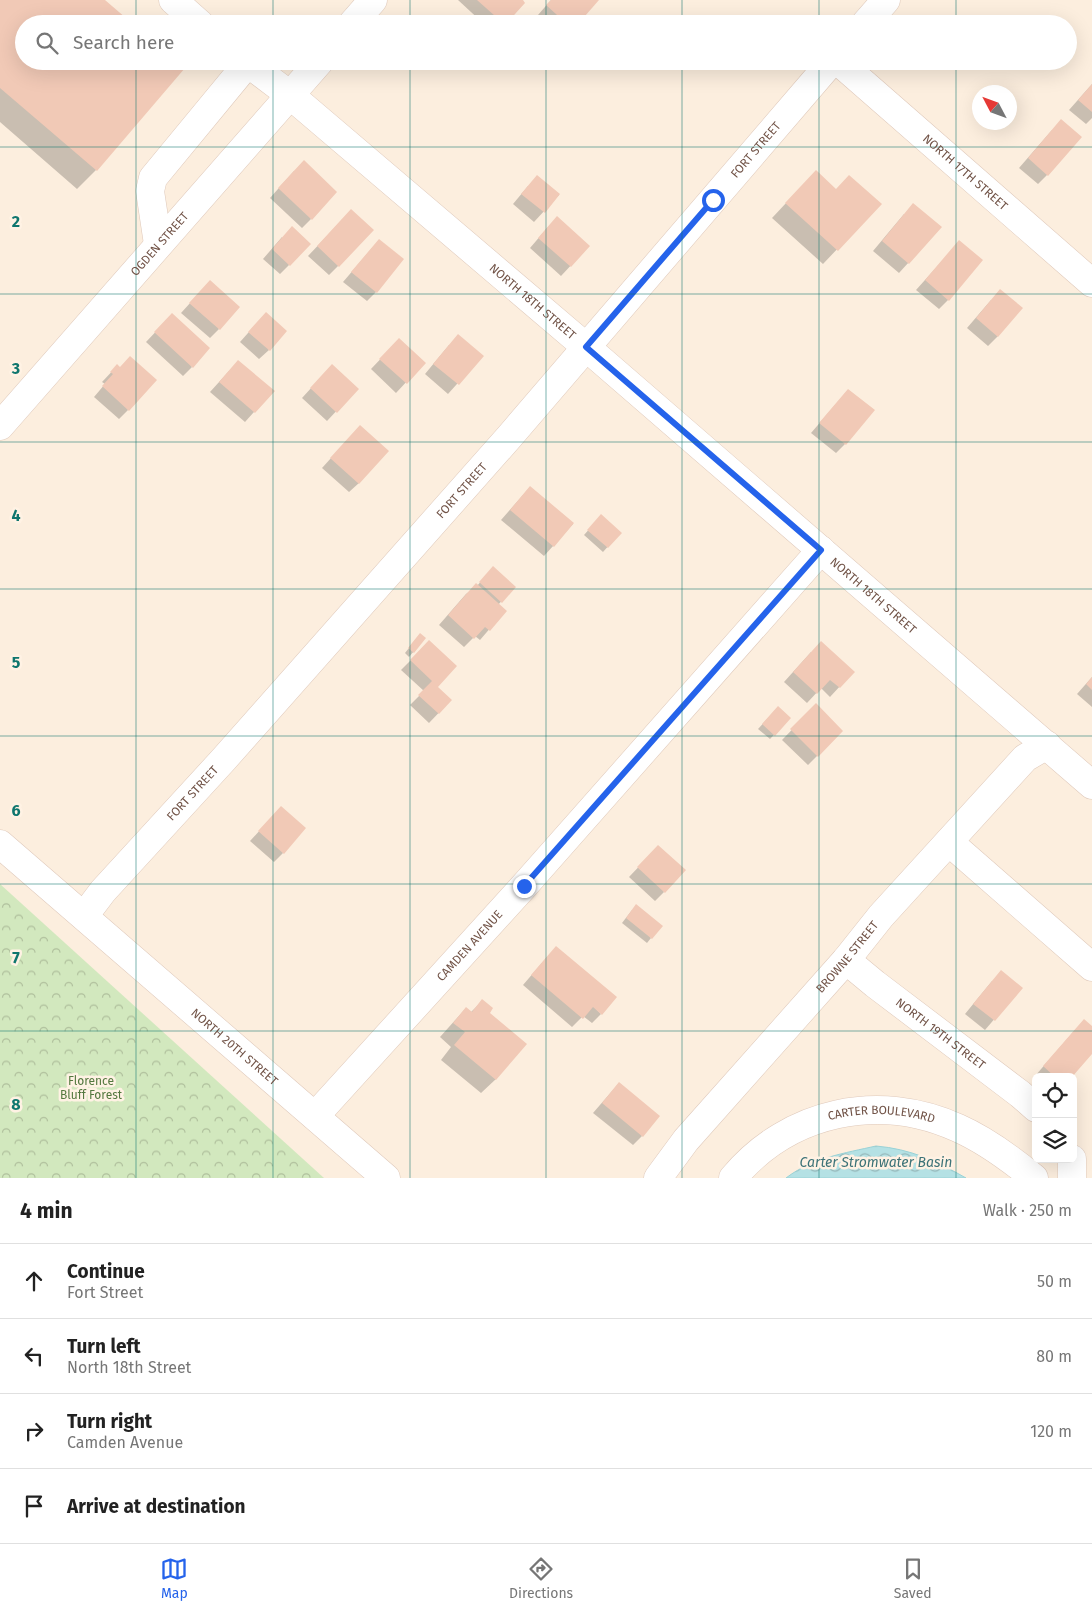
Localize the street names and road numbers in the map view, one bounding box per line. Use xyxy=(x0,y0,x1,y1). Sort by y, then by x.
street label: FORT STREET xyxy=(728,118,784,181)
street label: NORTH 17TH STREET xyxy=(920,131,1011,214)
street label: OGDEN STREET xyxy=(128,209,192,279)
street label: NORTH 18TH STREET xyxy=(487,261,579,343)
street label: FORT STREET xyxy=(433,459,490,521)
street label: NORTH 18TH STREET xyxy=(827,555,920,637)
street label: FORT STREET xyxy=(164,762,222,824)
street label: CAMDEN AVENUE xyxy=(434,907,505,984)
street label: BROWNE STREET xyxy=(813,918,882,996)
street label: NORTH 19TH STREET xyxy=(893,995,989,1073)
street label: NORTH 20TH STREET xyxy=(188,1006,281,1089)
street label: CARTER BOULEVARD xyxy=(826,1103,937,1126)

